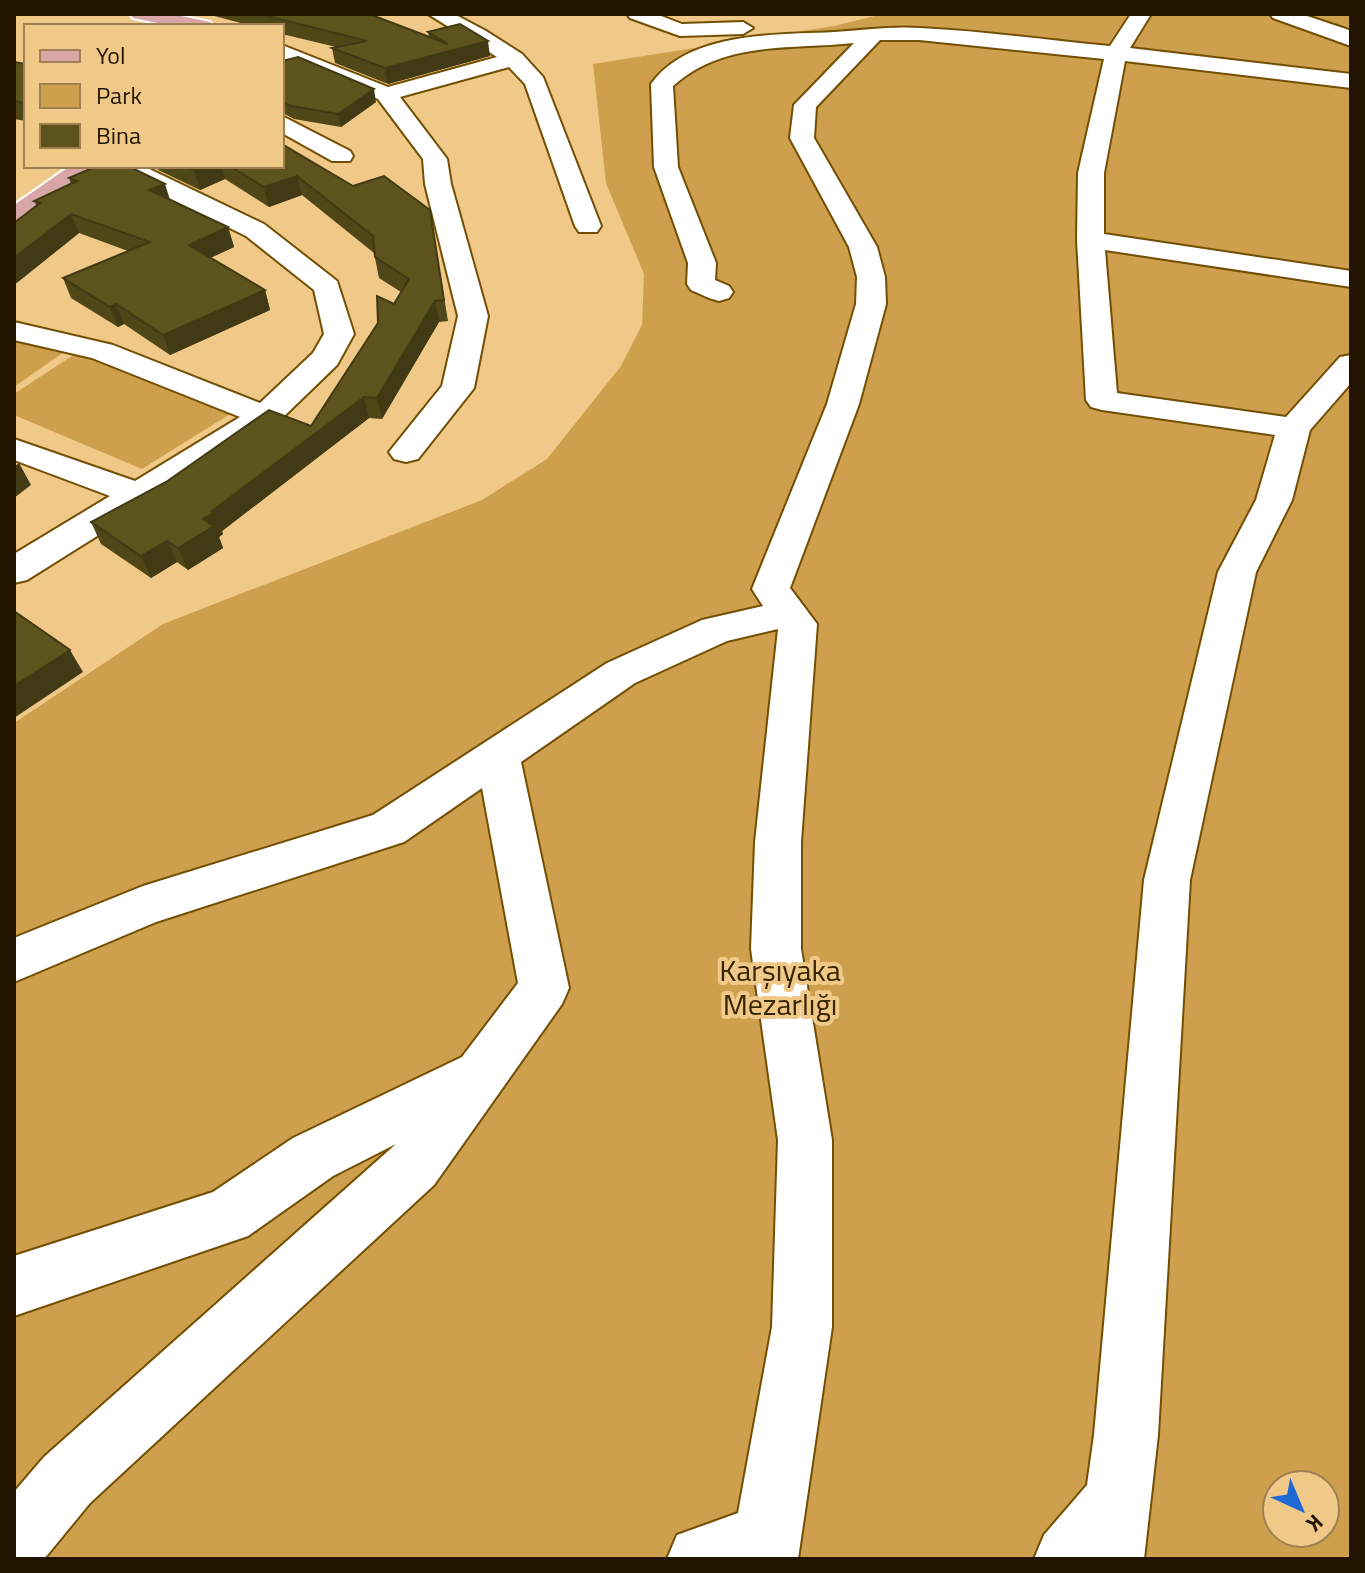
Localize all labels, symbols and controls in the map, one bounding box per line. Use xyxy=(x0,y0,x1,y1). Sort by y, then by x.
legend xyxy=(24,24,284,168)
text: Yol xyxy=(96,37,125,73)
text: Park xyxy=(96,77,142,113)
text: Bina xyxy=(96,117,141,153)
park label: Karşıyaka Mezarlığı xyxy=(719,947,841,1027)
north arrow xyxy=(1261,1469,1341,1549)
text: K xyxy=(1298,1507,1331,1540)

